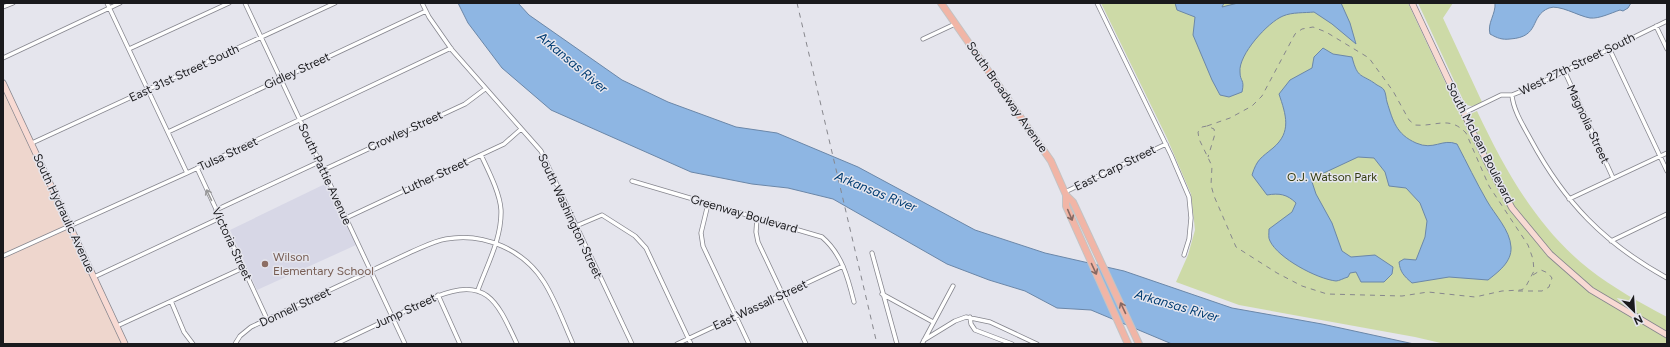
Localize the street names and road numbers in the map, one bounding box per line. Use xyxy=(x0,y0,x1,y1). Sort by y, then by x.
street label: West 27th Street South xyxy=(1517,30,1637,98)
street label: South Broadway Avenue xyxy=(963,39,1051,155)
street label: East 31st Street South xyxy=(127,41,241,105)
street label: Gidley Street xyxy=(262,49,332,92)
street label: South McLean Boulevard xyxy=(1443,80,1517,206)
street label: Magnolia Street xyxy=(1564,82,1613,166)
street label: Crowley Street xyxy=(365,107,445,154)
street label: South Pattie Avenue xyxy=(295,121,355,227)
street label: Tulsa Street xyxy=(196,134,260,174)
street label: East Carp Street xyxy=(1072,142,1158,194)
street label: South Hydraulic Avenue xyxy=(30,151,98,275)
street label: South Washington Street xyxy=(535,151,605,281)
street label: Luther Street xyxy=(400,154,471,197)
street label: Greenway Boulevard xyxy=(689,192,799,236)
street label: Victoria Street xyxy=(209,205,255,283)
street label: East Wassall Street xyxy=(711,277,810,333)
street label: Donnell Street xyxy=(257,284,333,330)
street label: Jump Street xyxy=(372,290,439,331)

